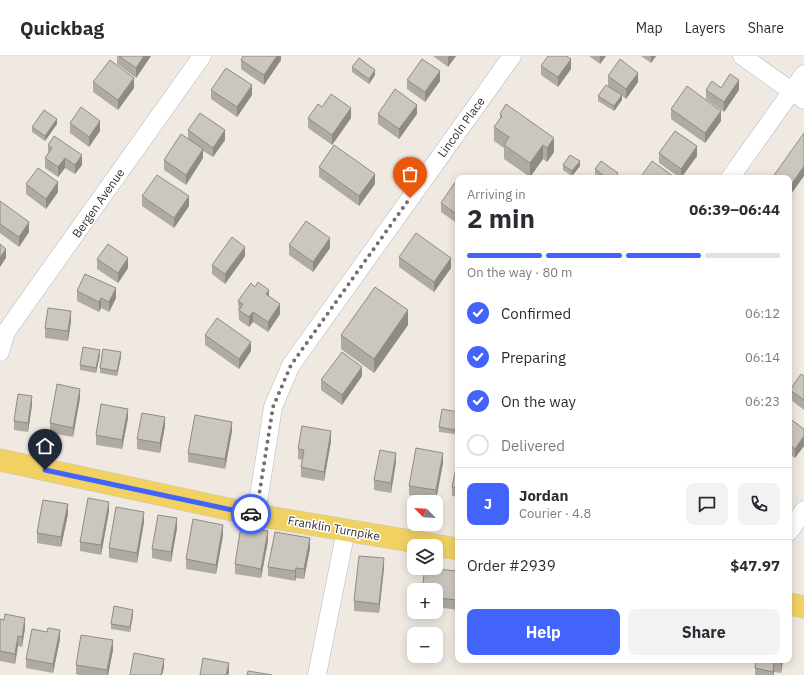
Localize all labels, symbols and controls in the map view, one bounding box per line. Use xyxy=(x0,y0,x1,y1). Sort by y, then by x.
text: Quickbag xyxy=(20,16,104,40)
text: Map xyxy=(636,19,663,37)
text: Layers xyxy=(685,19,726,37)
text: Share xyxy=(748,19,784,37)
street label: Lincoln Place xyxy=(434,94,488,160)
pin xyxy=(393,157,427,198)
icon: bag xyxy=(399,163,421,185)
street label: Bergen Avenue xyxy=(69,165,128,241)
text: Arriving in xyxy=(467,186,526,203)
text: 06:39–06:44 xyxy=(689,200,780,219)
text: 2 min xyxy=(467,201,535,235)
text: On the way · 80 m xyxy=(467,264,572,281)
icon: check xyxy=(467,302,489,324)
text: Confirmed xyxy=(501,304,571,323)
text: 06:12 xyxy=(745,305,780,322)
icon: check xyxy=(467,346,489,368)
text: Preparing xyxy=(501,348,566,367)
text: 06:14 xyxy=(745,349,780,366)
icon: check xyxy=(467,390,489,412)
text: On the way xyxy=(501,392,576,411)
text: 06:23 xyxy=(745,393,780,410)
pin xyxy=(28,429,62,470)
icon: home xyxy=(34,435,56,457)
text: Delivered xyxy=(501,436,565,455)
button: chat xyxy=(686,483,728,525)
button: phone xyxy=(738,483,780,525)
text: Jordan xyxy=(519,486,568,505)
courier xyxy=(231,494,271,534)
text: J xyxy=(484,494,492,513)
north arrow xyxy=(407,495,443,531)
map controls xyxy=(407,495,443,663)
icon: car xyxy=(240,503,262,525)
text: Courier · 4.8 xyxy=(519,505,591,522)
street label: Franklin Turnpike xyxy=(287,513,382,544)
button: layers xyxy=(407,539,443,575)
text: Order #2939 xyxy=(467,556,556,575)
text: $47.97 xyxy=(730,556,780,575)
button: + xyxy=(407,583,443,619)
button: Help xyxy=(467,609,620,655)
button: Share xyxy=(628,609,780,655)
button: − xyxy=(407,627,443,663)

